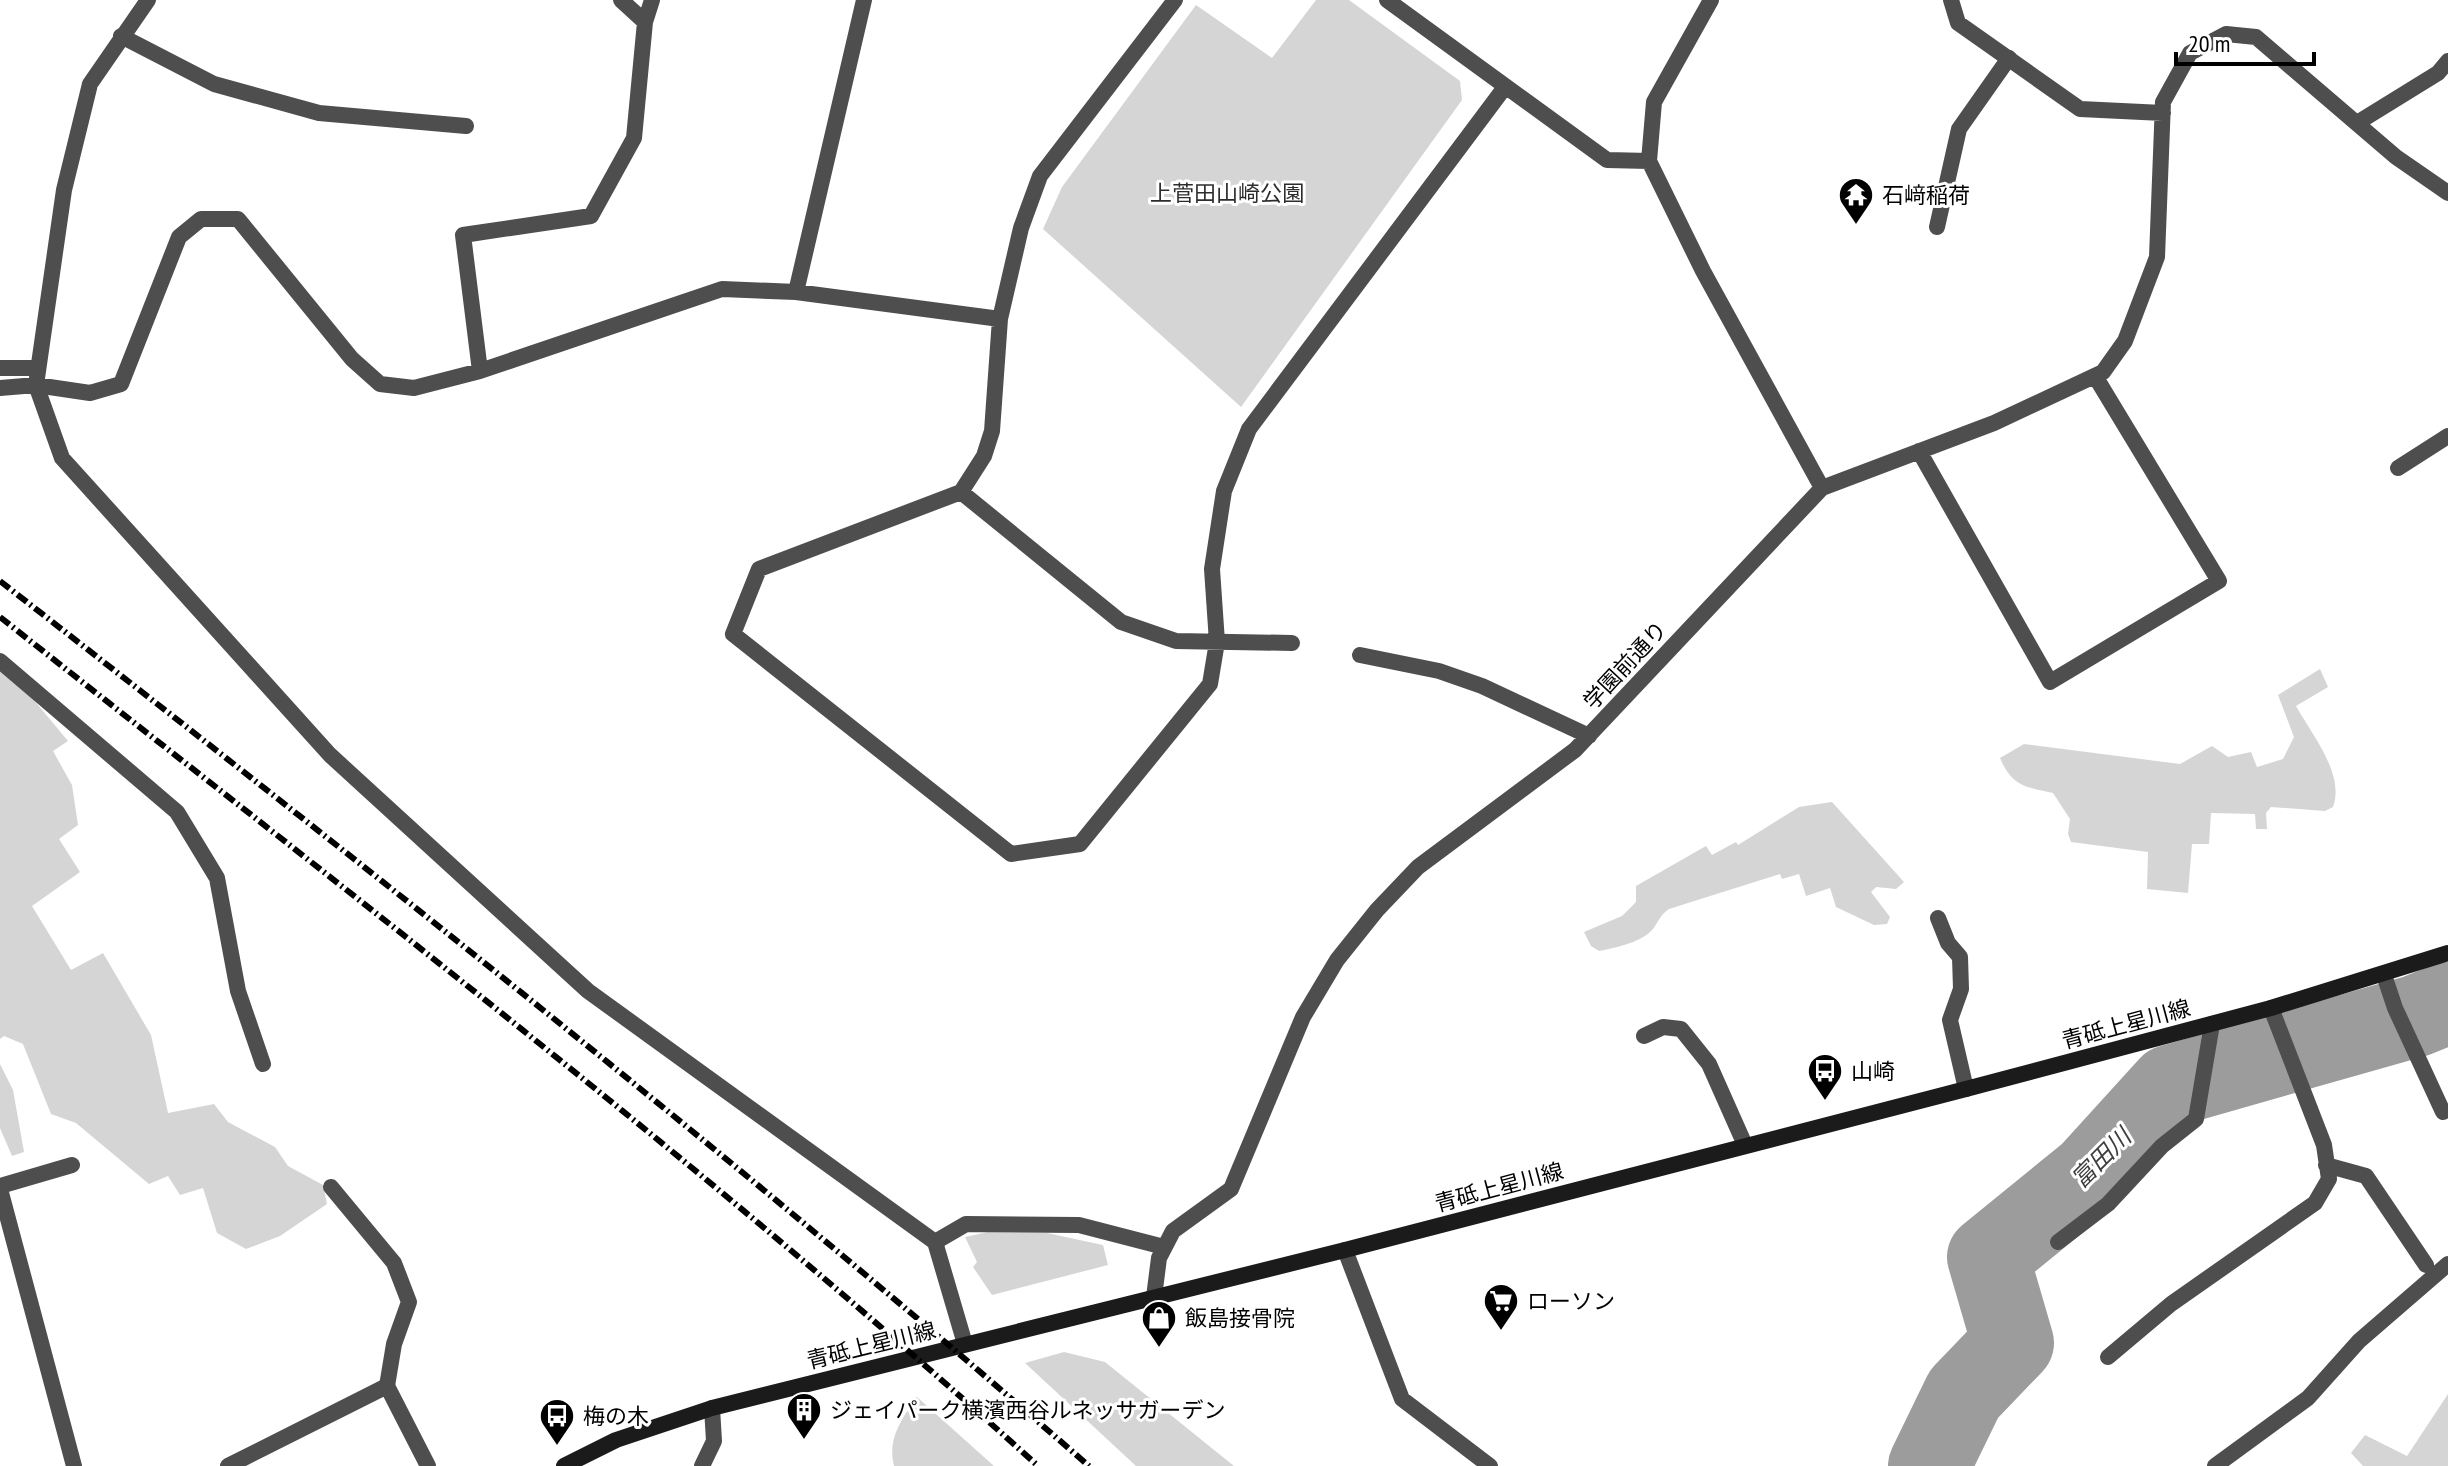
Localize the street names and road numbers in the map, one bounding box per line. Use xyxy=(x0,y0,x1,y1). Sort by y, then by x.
street label: 学園前通り xyxy=(1577,615,1673,715)
street label: 青砥上星川線 xyxy=(2059,993,2193,1055)
street label: 青砥上星川線 xyxy=(1432,1156,1566,1218)
street label: 青砥上星川線 xyxy=(804,1315,938,1375)

